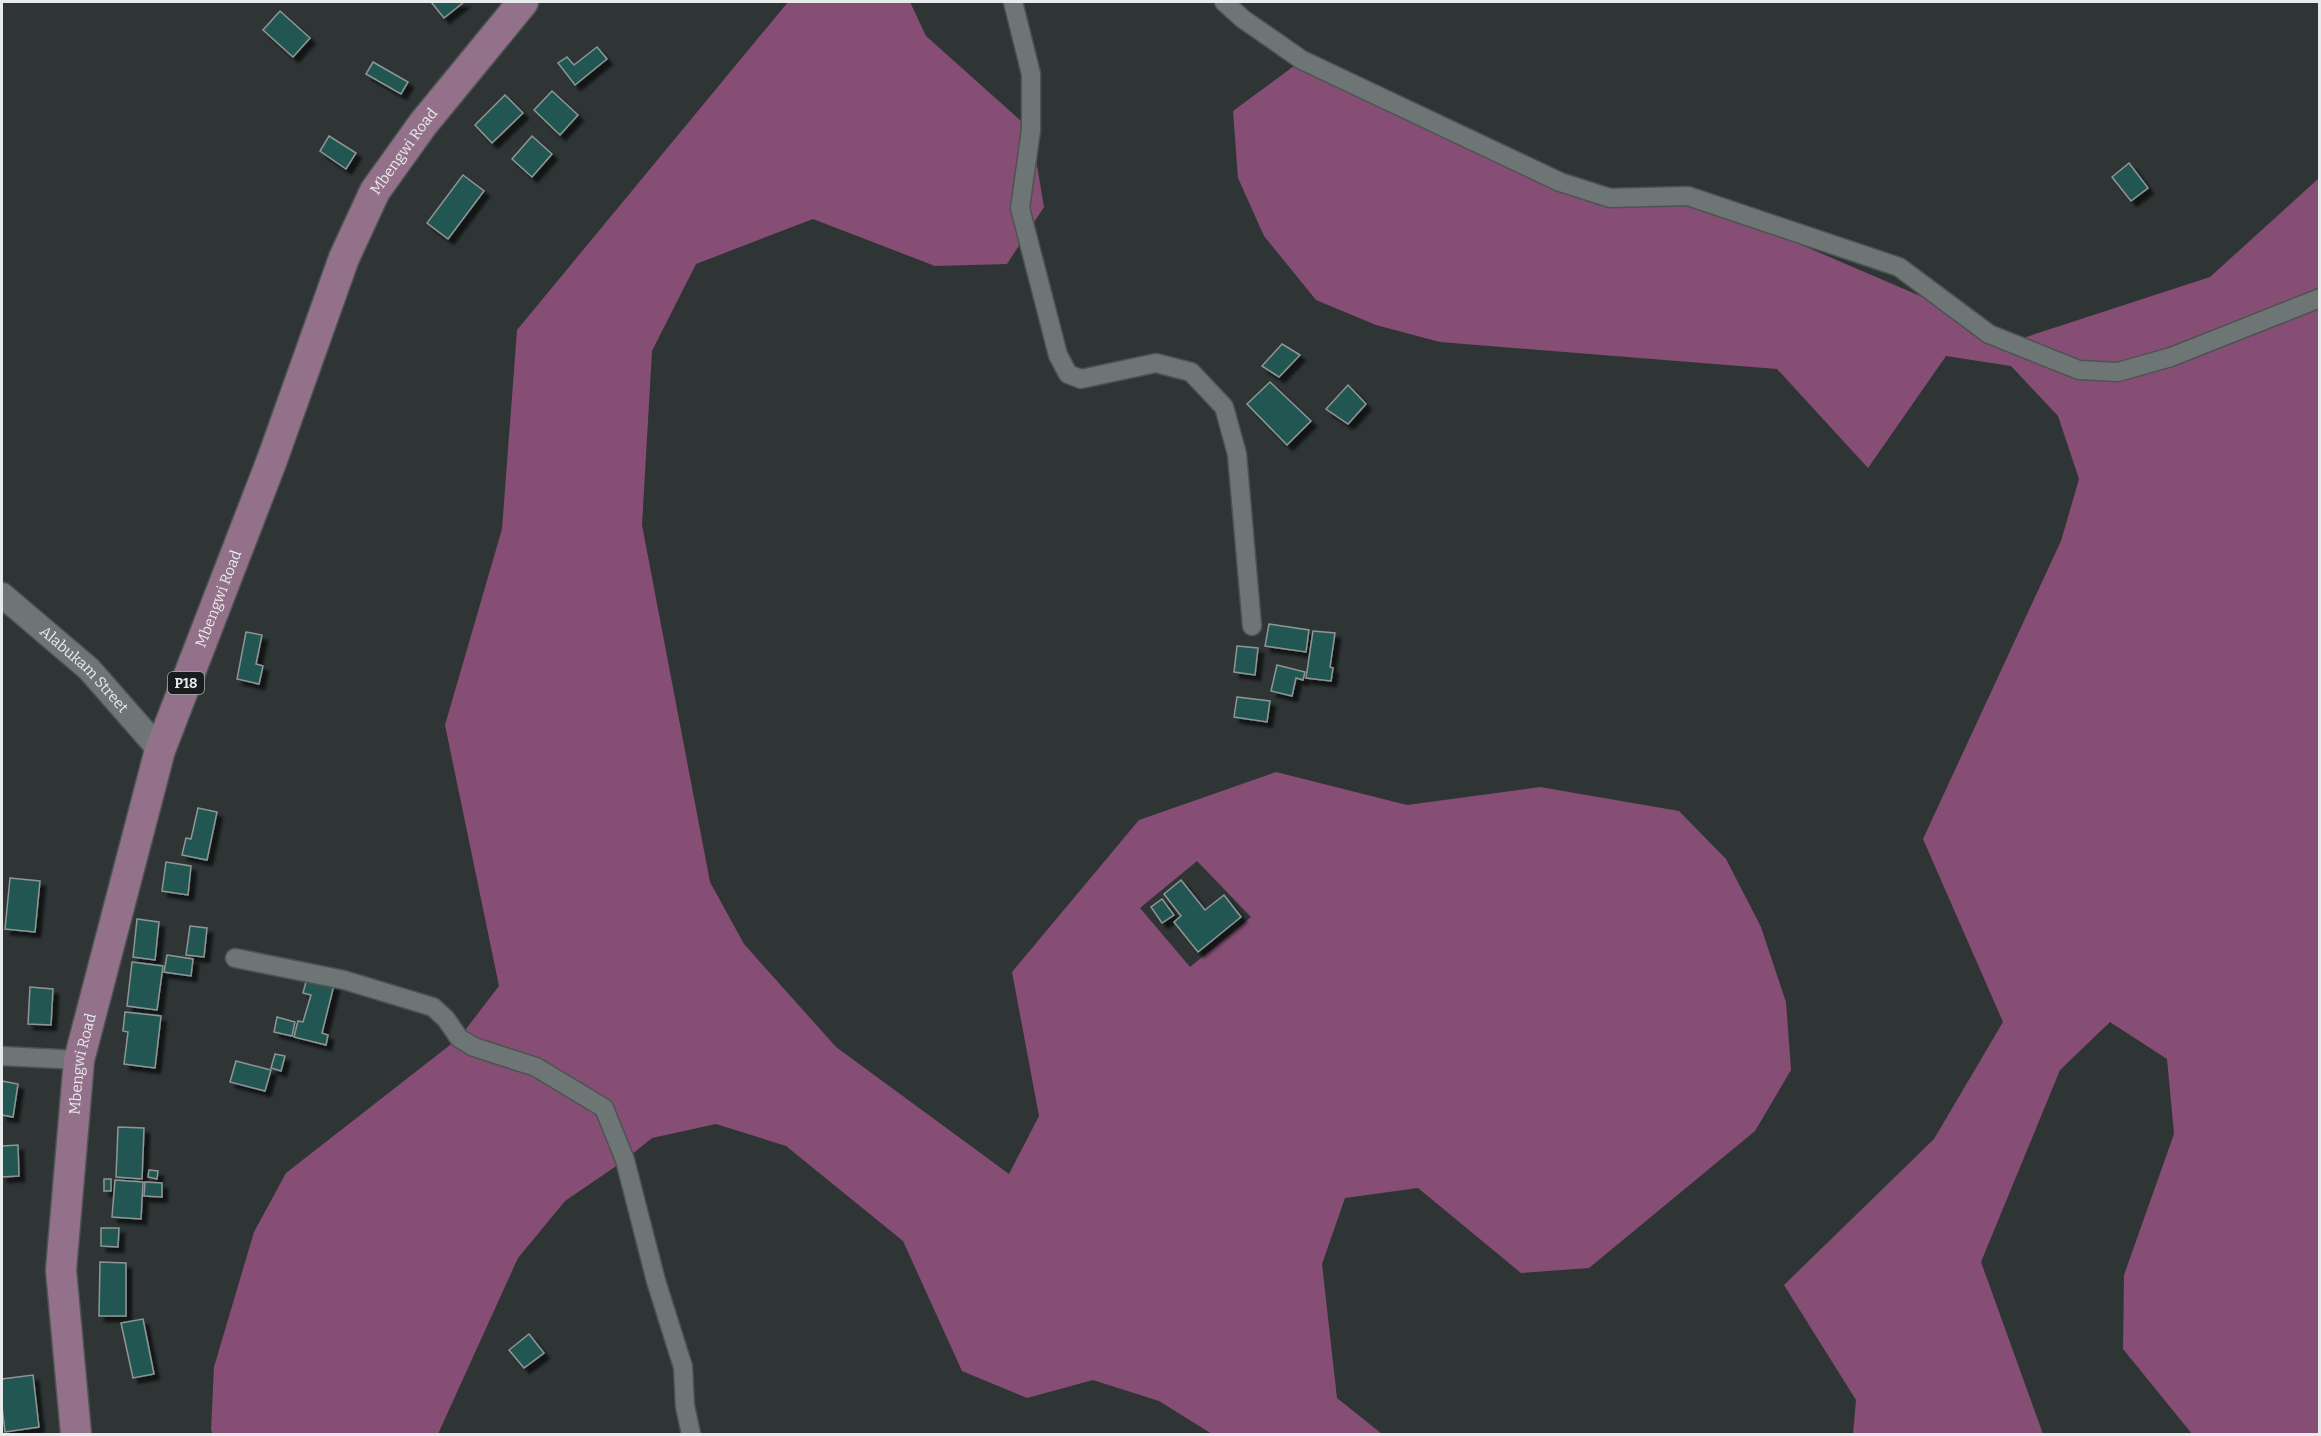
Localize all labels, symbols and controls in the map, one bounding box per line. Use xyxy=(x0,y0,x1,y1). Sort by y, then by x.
street label: Mbengwi Road xyxy=(366,104,441,198)
street label: Mbengwi Road xyxy=(192,548,245,650)
street label: Alabukam Street xyxy=(36,622,133,717)
road number: P18 xyxy=(168,672,204,694)
street label: Mbengwi Road xyxy=(65,1011,100,1115)

